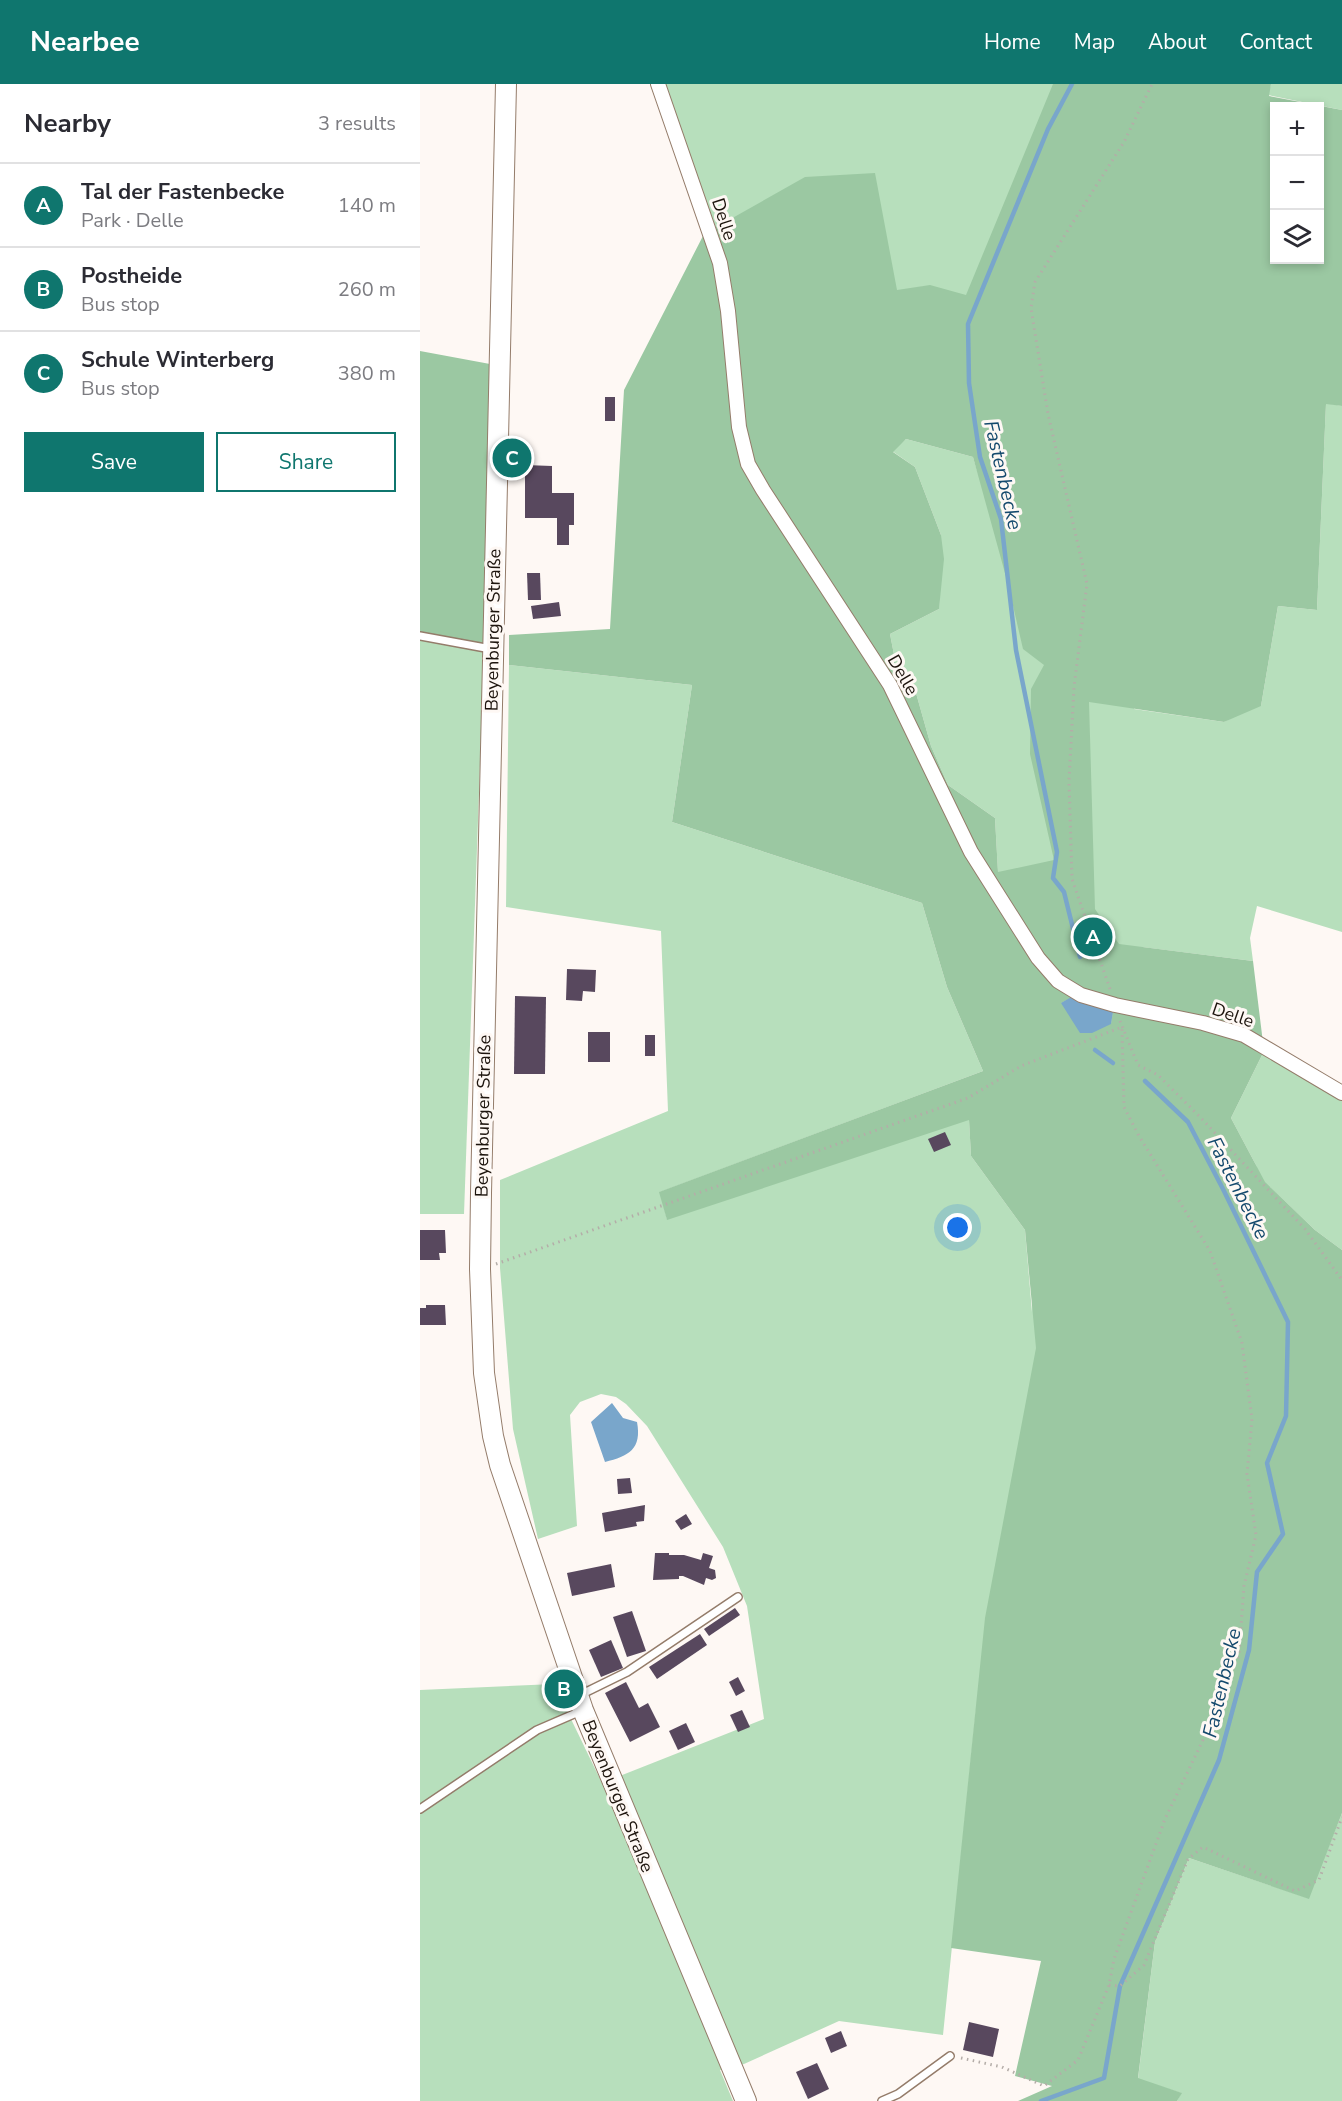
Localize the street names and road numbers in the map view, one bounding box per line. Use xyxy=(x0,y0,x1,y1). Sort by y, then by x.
street label: Delle xyxy=(706,195,742,243)
street label: Beyenburger Straße xyxy=(480,549,506,711)
street label: Delle xyxy=(882,650,924,700)
street label: Delle xyxy=(1209,997,1257,1033)
street label: Beyenburger Straße xyxy=(470,1035,496,1197)
street label: Beyenburger Straße xyxy=(576,1716,660,1876)

